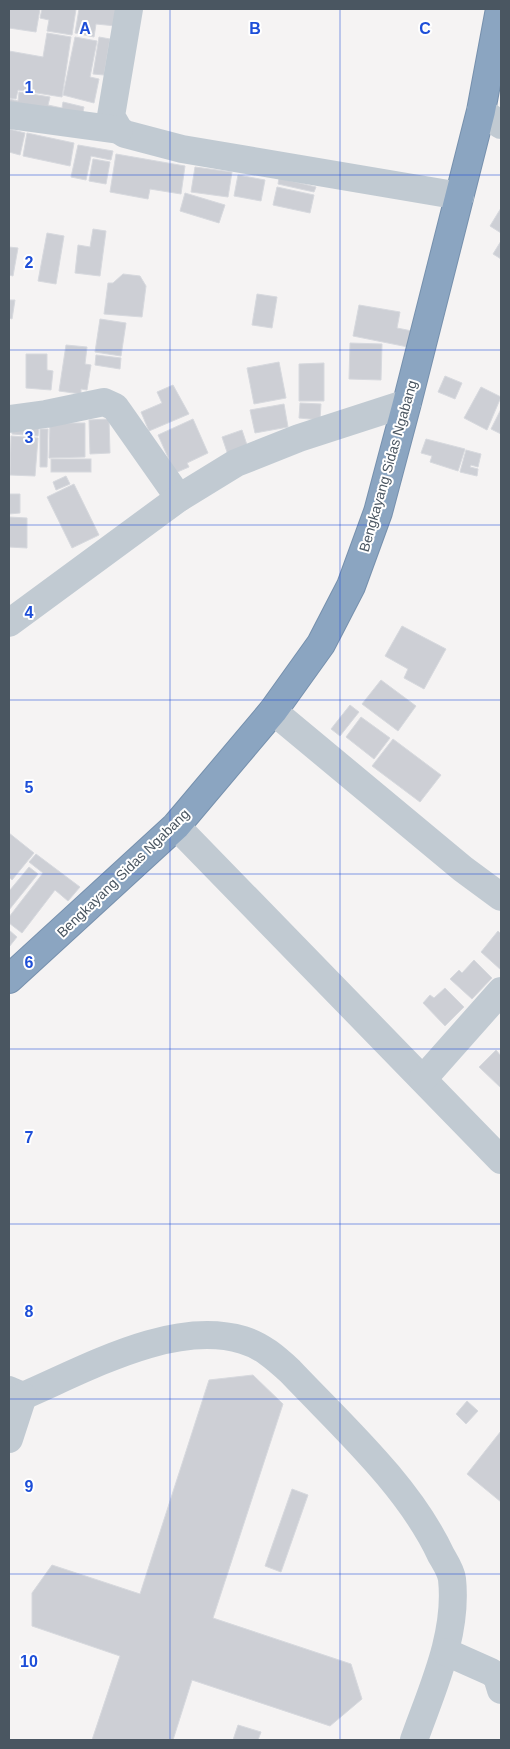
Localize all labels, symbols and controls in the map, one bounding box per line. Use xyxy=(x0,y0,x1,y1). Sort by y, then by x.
text: A xyxy=(79,20,91,37)
text: B xyxy=(249,20,261,37)
text: C xyxy=(419,20,431,37)
text: 1 xyxy=(25,79,34,96)
text: 2 xyxy=(25,254,34,271)
street label: Bengkayang Sidas Ngabang xyxy=(356,378,420,554)
text: 3 xyxy=(25,429,34,446)
text: 4 xyxy=(25,604,34,621)
text: 5 xyxy=(25,779,34,796)
street label: Bengkayang Sidas Ngabang xyxy=(54,806,192,940)
text: 6 xyxy=(25,954,34,971)
text: 7 xyxy=(25,1129,34,1146)
text: 8 xyxy=(25,1303,34,1320)
text: 9 xyxy=(25,1478,34,1495)
text: 10 xyxy=(20,1653,38,1670)

